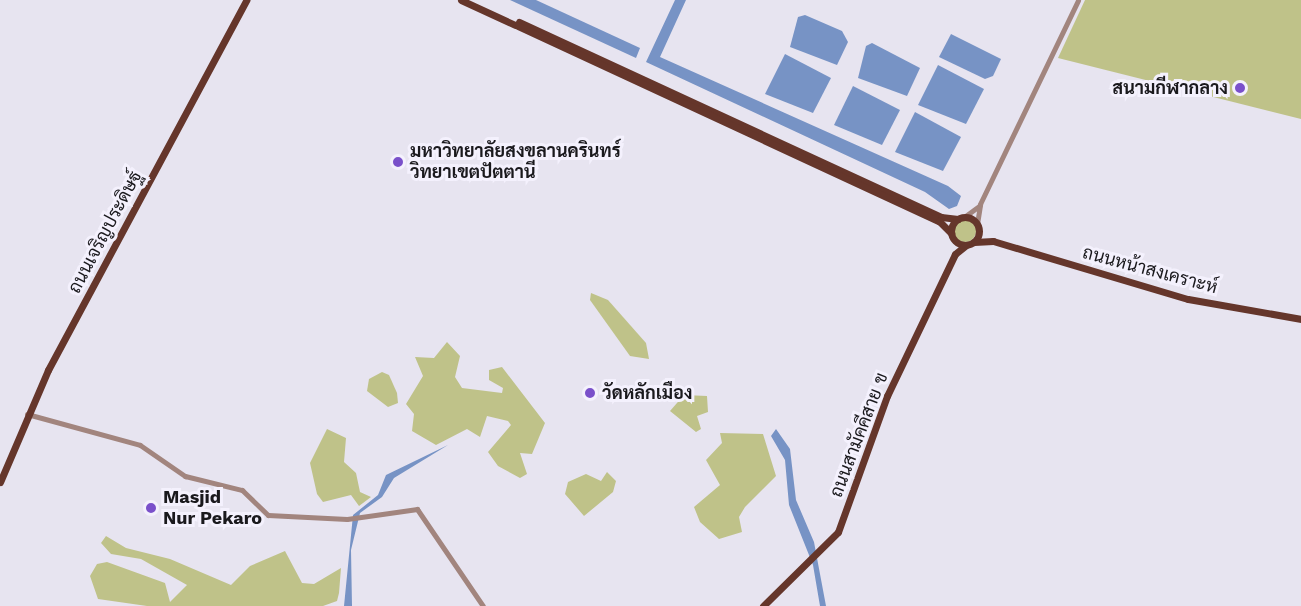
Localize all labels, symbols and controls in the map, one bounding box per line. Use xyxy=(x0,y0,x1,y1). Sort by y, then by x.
place label: สนามกีฬากลาง xyxy=(1112,77,1228,99)
marker: สนามกีฬากลาง xyxy=(1233,81,1247,95)
place label: มหาวิทยาลัยสงขลานครินทร์ วิทยาเขตปัตตานี xyxy=(410,141,621,184)
marker: มหาวิทยาลัยสงขลานครินทร์ วิทยาเขตปัตตานี xyxy=(391,155,405,169)
street label: ถนนเจริญประดิษฐ์ xyxy=(64,167,146,297)
street label: ถนนหน้าสงเคราะห์ xyxy=(1080,242,1220,298)
street label: ถนนสามัคคีสาย ข xyxy=(825,370,893,500)
place label: วัดหลักเมือง xyxy=(602,382,693,404)
marker: วัดหลักเมือง xyxy=(583,386,597,400)
place label: Masjid Nur Pekaro xyxy=(163,487,262,530)
marker: Masjid Nur Pekaro xyxy=(144,501,158,515)

